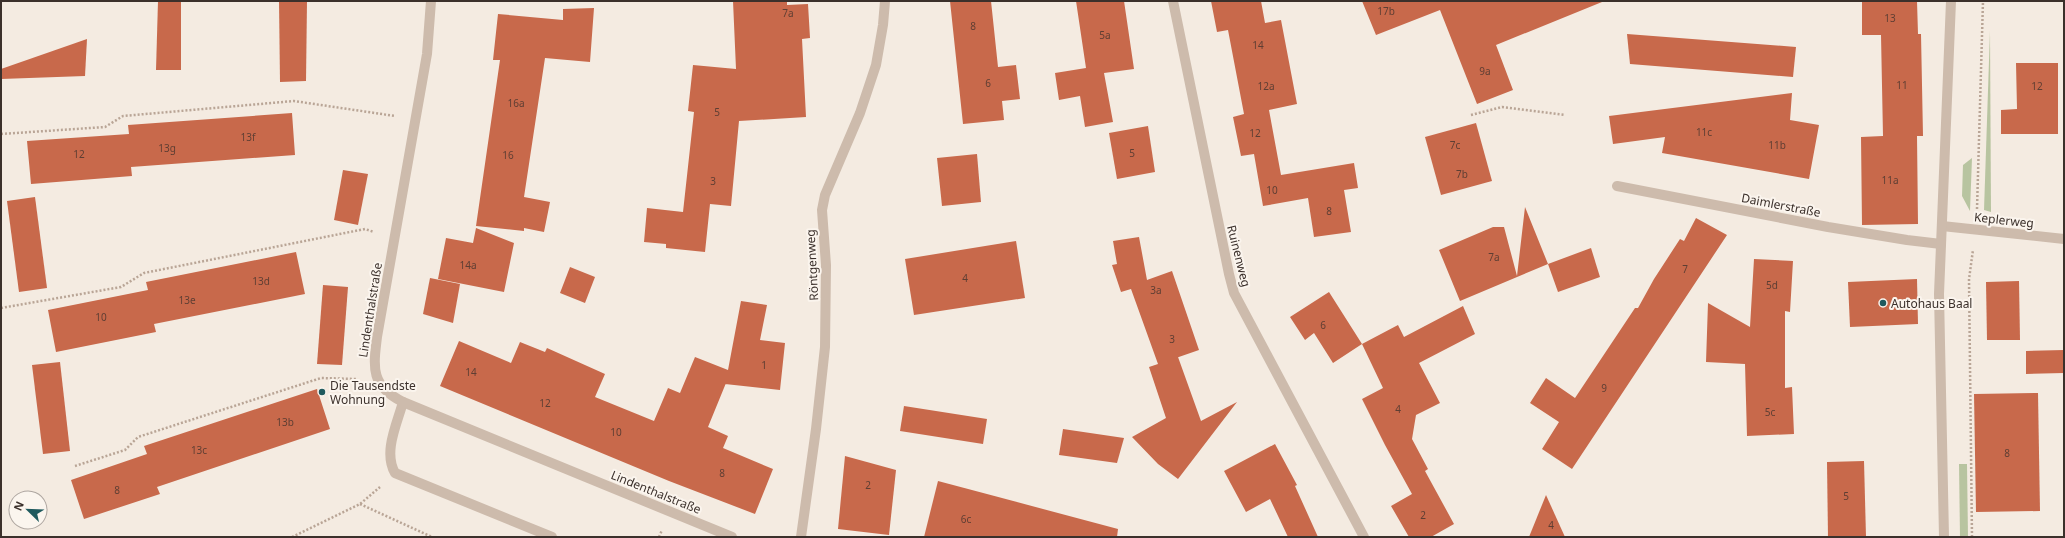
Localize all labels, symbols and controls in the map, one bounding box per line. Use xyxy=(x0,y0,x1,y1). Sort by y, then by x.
house number: 17b xyxy=(1377,4,1395,18)
house number: 7a xyxy=(782,6,794,20)
house number: 13 xyxy=(1884,11,1896,25)
house number: 8 xyxy=(970,19,976,33)
house number: 5a xyxy=(1099,28,1111,42)
house number: 14 xyxy=(1252,38,1264,52)
house number: 9a xyxy=(1479,64,1491,78)
house number: 6 xyxy=(985,76,991,90)
house number: 11 xyxy=(1896,78,1908,92)
house number: 12a xyxy=(1257,79,1275,93)
house number: 12 xyxy=(2031,79,2043,93)
house number: 16a xyxy=(507,96,525,110)
house number: 5 xyxy=(714,105,720,119)
house number: 11c xyxy=(1696,125,1712,139)
house number: 12 xyxy=(1249,126,1261,140)
house number: 13f xyxy=(241,130,256,144)
house number: 7c xyxy=(1450,138,1460,152)
house number: 11b xyxy=(1768,138,1786,152)
house number: 13g xyxy=(158,141,176,155)
house number: 5 xyxy=(1129,146,1135,160)
house number: 12 xyxy=(73,147,85,161)
house number: 16 xyxy=(502,148,514,162)
house number: 7b xyxy=(1456,167,1468,181)
house number: 11a xyxy=(1881,173,1899,187)
house number: 3 xyxy=(710,174,716,188)
house number: 10 xyxy=(1266,183,1278,197)
street label: Daimlerstraße xyxy=(1740,189,1822,221)
house number: 8 xyxy=(1326,204,1332,218)
street label: Keplerweg xyxy=(1973,208,2035,232)
street label: Ruinenweg xyxy=(1223,223,1255,289)
street label: Röntgenweg xyxy=(802,229,822,301)
house number: 7a xyxy=(1488,250,1500,264)
house number: 14a xyxy=(459,258,477,272)
street label: Lindenthalstraße xyxy=(354,261,386,359)
house number: 7 xyxy=(1682,262,1688,276)
house number: 4 xyxy=(962,271,968,285)
house number: 13d xyxy=(252,274,270,288)
house number: 5d xyxy=(1766,278,1778,292)
house number: 3a xyxy=(1150,283,1162,297)
house number: 13e xyxy=(178,293,196,307)
place label: Autohaus Baal xyxy=(1891,295,1972,312)
marker: Autohaus Baal xyxy=(1878,298,1888,308)
house number: 10 xyxy=(95,310,107,324)
house number: 6 xyxy=(1320,318,1326,332)
house number: 3 xyxy=(1169,332,1175,346)
house number: 1 xyxy=(761,358,767,372)
house number: 14 xyxy=(465,365,477,379)
place label: Die Tausendste Wohnung xyxy=(330,377,416,408)
house number: 9 xyxy=(1601,381,1607,395)
marker: Die Tausendste Wohnung xyxy=(317,387,327,397)
house number: 12 xyxy=(539,396,551,410)
house number: 4 xyxy=(1395,402,1401,416)
house number: 5c xyxy=(1765,405,1775,419)
house number: 13b xyxy=(276,415,294,429)
house number: 10 xyxy=(610,425,622,439)
house number: 13c xyxy=(191,443,207,457)
house number: 8 xyxy=(2004,446,2010,460)
street label: Lindenthalstraße xyxy=(608,466,704,518)
house number: 8 xyxy=(719,466,725,480)
house number: 2 xyxy=(865,478,871,492)
house number: 8 xyxy=(114,483,120,497)
house number: 5 xyxy=(1843,489,1849,503)
north arrow xyxy=(8,490,48,530)
text: N xyxy=(10,499,27,513)
house number: 2 xyxy=(1420,508,1426,522)
house number: 6c xyxy=(961,512,971,526)
house number: 4 xyxy=(1548,518,1554,532)

